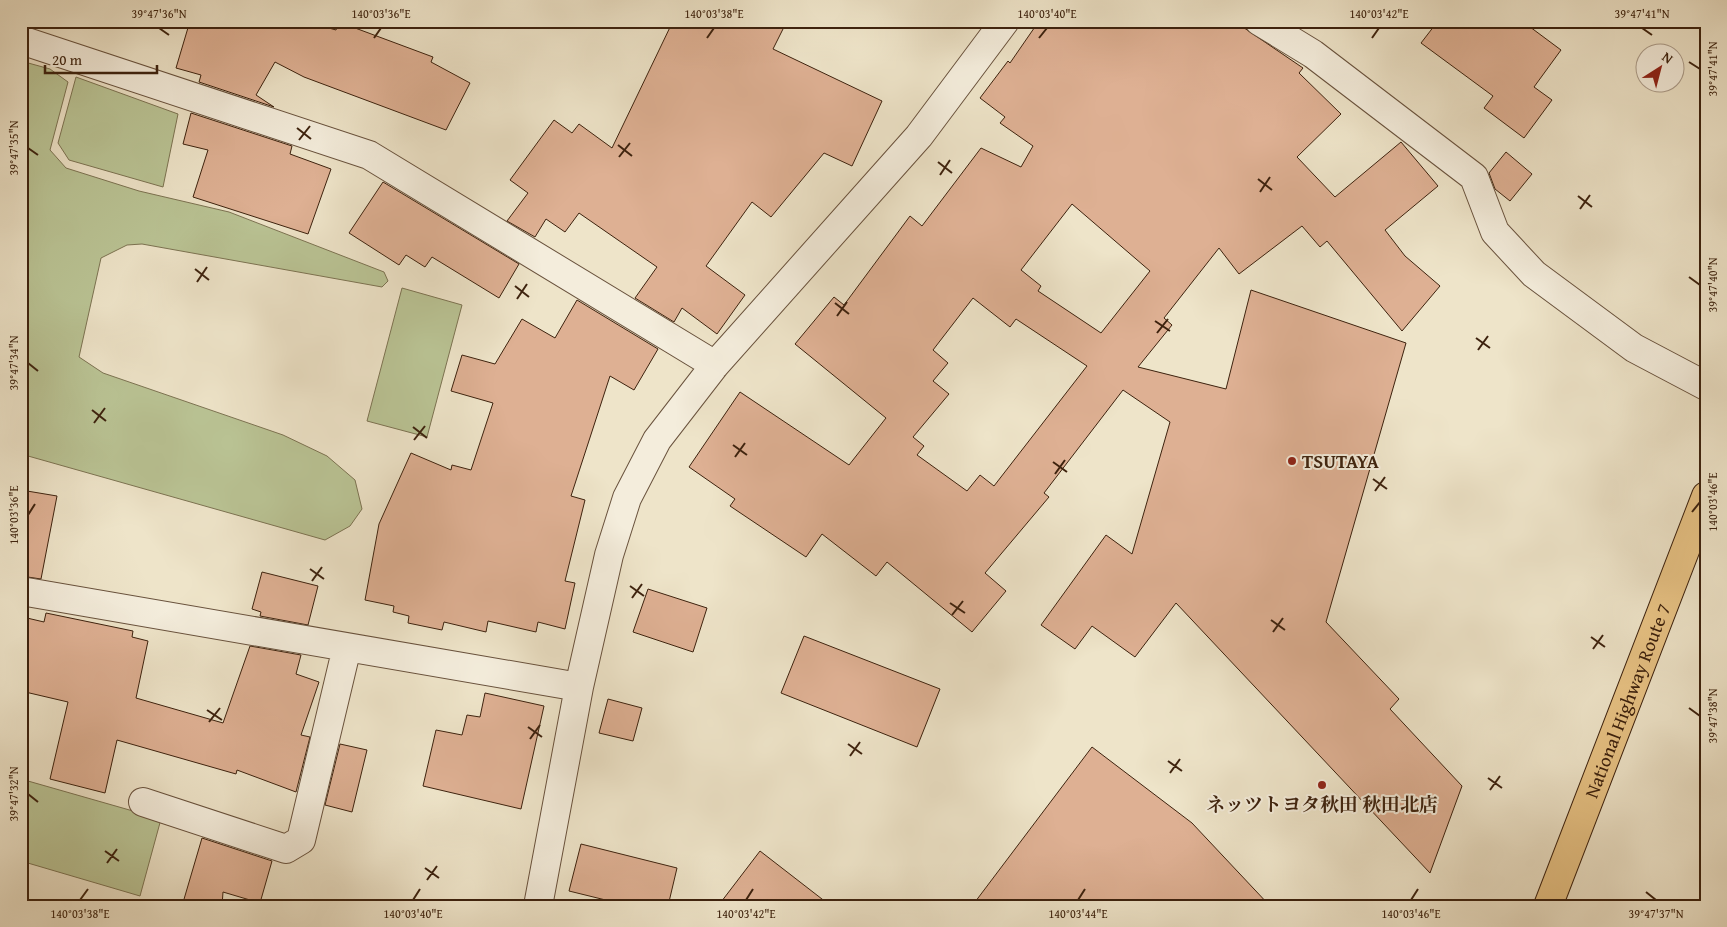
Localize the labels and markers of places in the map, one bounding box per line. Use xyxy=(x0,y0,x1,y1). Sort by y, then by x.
place label: TSUTAYA xyxy=(1302,447,1379,475)
marker: TSUTAYA xyxy=(1286,455,1298,467)
marker: ネッツトヨタ秋田 秋田北店 xyxy=(1316,779,1328,791)
place label: ネッツトヨタ秋田 秋田北店 xyxy=(1206,790,1438,818)

